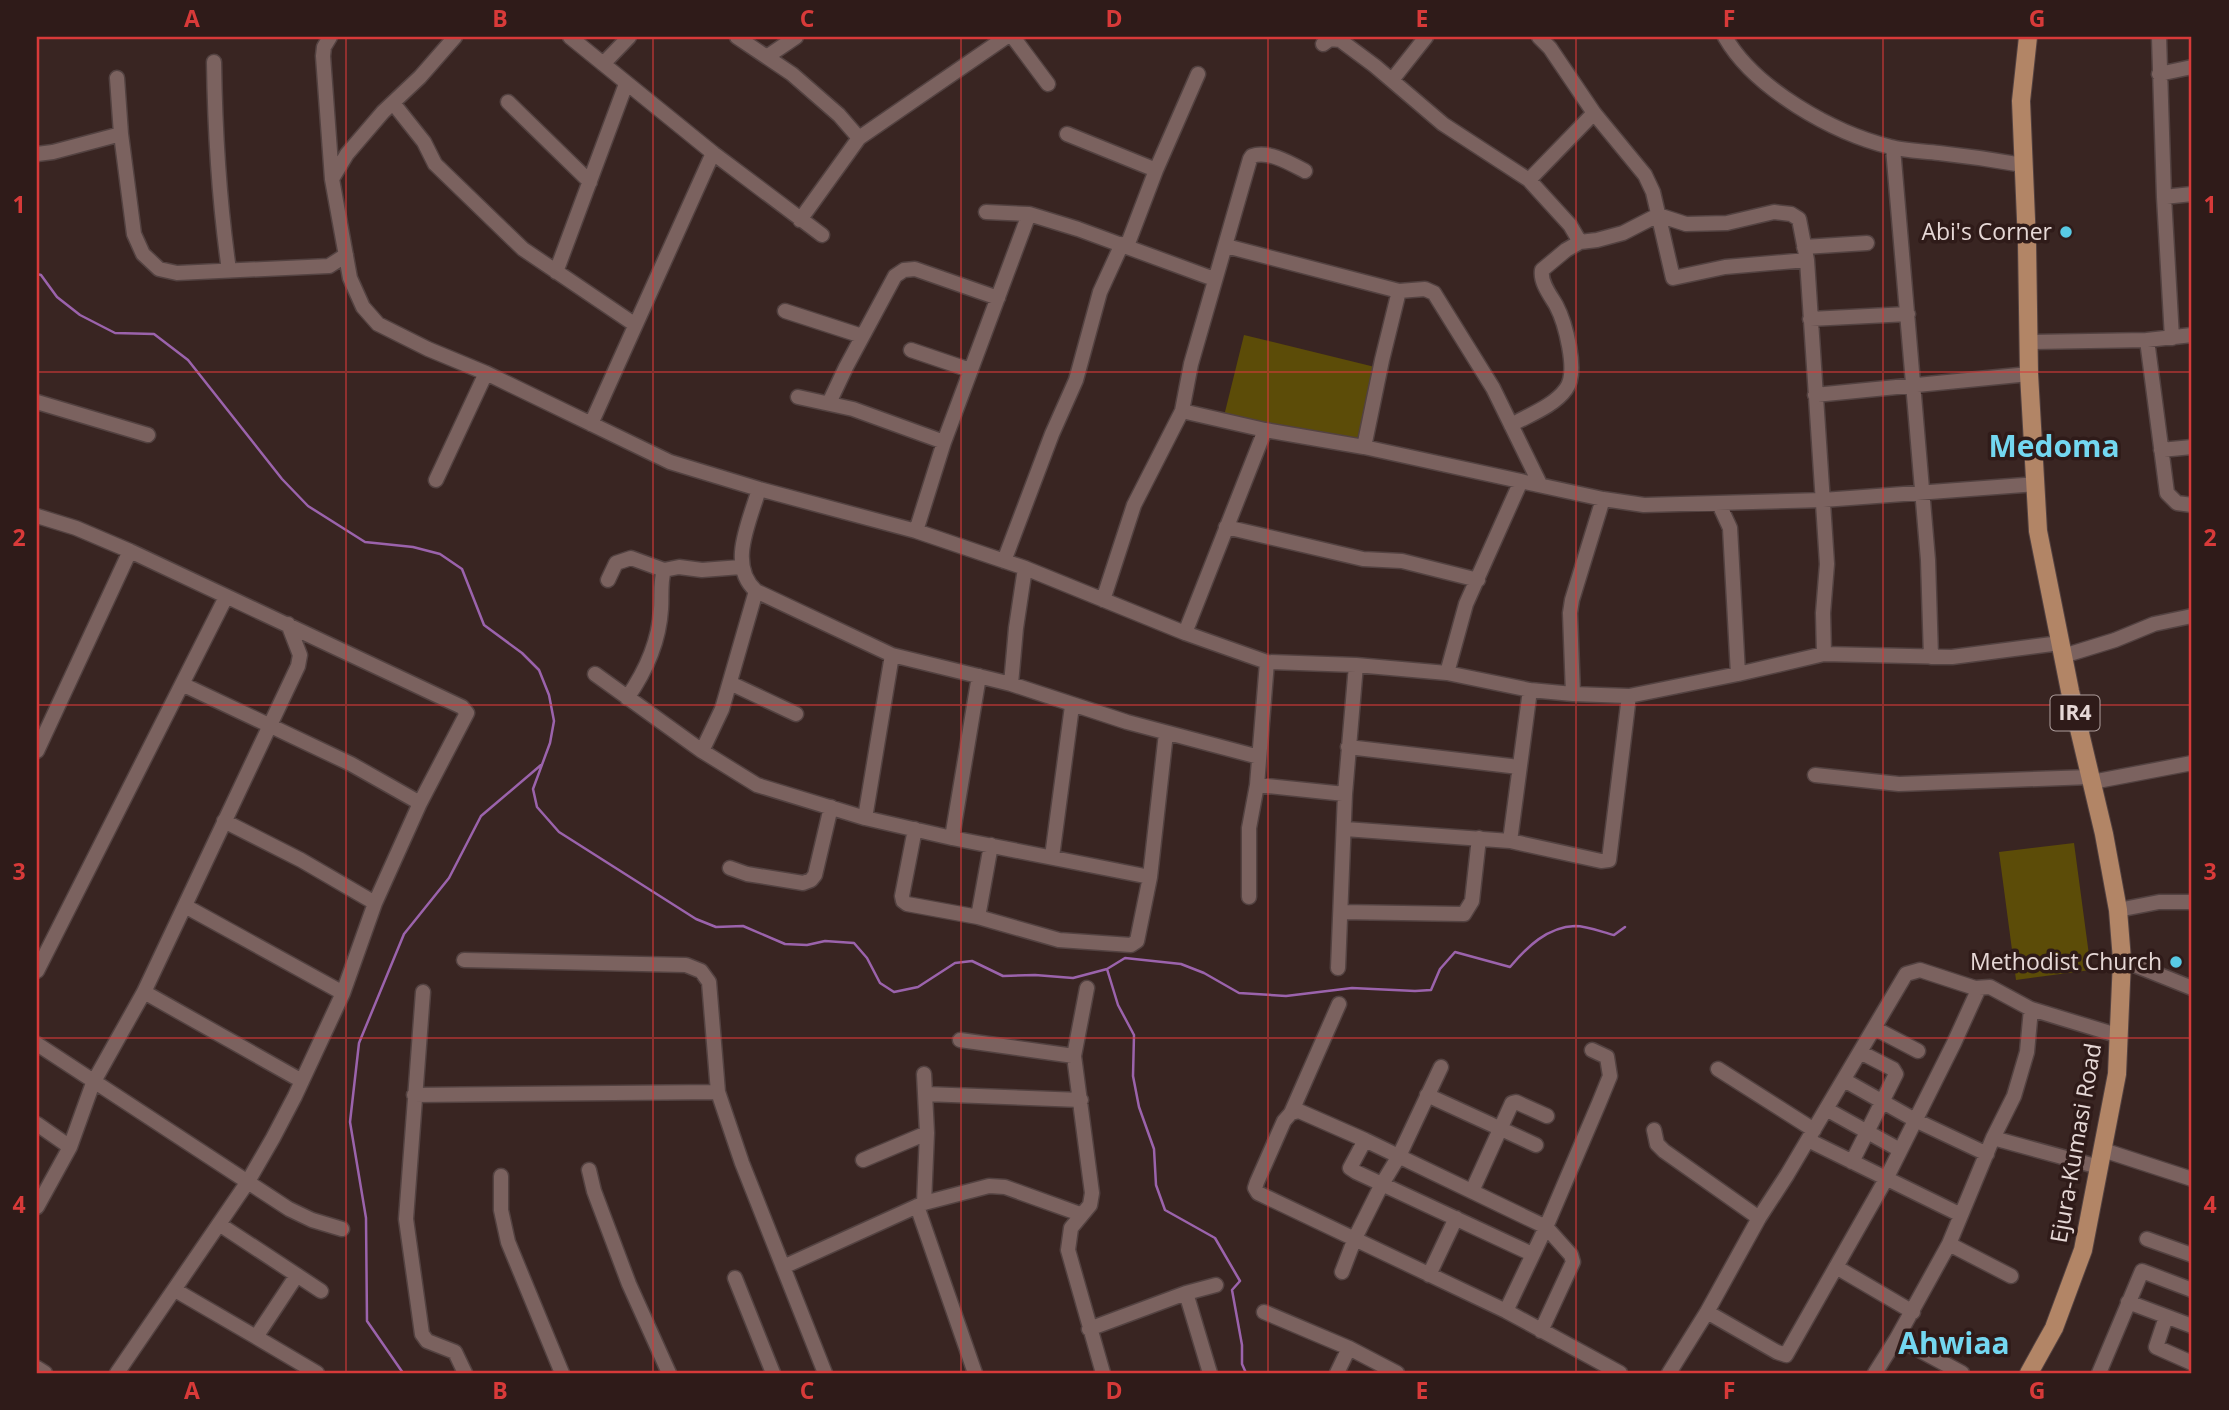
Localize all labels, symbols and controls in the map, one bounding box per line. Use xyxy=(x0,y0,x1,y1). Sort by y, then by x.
text: A xyxy=(184,2,200,34)
text: B xyxy=(492,2,508,34)
text: C xyxy=(800,2,814,34)
text: D xyxy=(1105,2,1123,34)
text: E xyxy=(1416,2,1428,34)
text: F xyxy=(1723,2,1735,34)
text: G xyxy=(2029,2,2045,34)
text: 1 xyxy=(12,188,26,220)
text: 1 xyxy=(2203,188,2217,220)
place label: Abi's Corner xyxy=(1921,215,2053,247)
marker: Abi's Corner xyxy=(2058,224,2074,240)
district label: Medoma xyxy=(1988,425,2120,466)
text: 2 xyxy=(12,521,26,553)
text: 2 xyxy=(2203,521,2217,553)
road number: IR4 xyxy=(2050,696,2100,730)
text: 3 xyxy=(12,855,26,887)
text: 3 xyxy=(2203,855,2217,887)
place label: Methodist Church xyxy=(1970,945,2162,977)
marker: Methodist Church xyxy=(2168,954,2184,970)
street label: Ejura-Kumasi Road xyxy=(2042,1040,2108,1245)
text: 4 xyxy=(12,1188,26,1220)
text: 4 xyxy=(2203,1188,2217,1220)
district label: Ahwiaa xyxy=(1898,1322,2010,1363)
text: A xyxy=(184,1374,200,1406)
text: B xyxy=(492,1374,508,1406)
text: C xyxy=(800,1374,814,1406)
text: D xyxy=(1105,1374,1123,1406)
text: E xyxy=(1416,1374,1428,1406)
text: F xyxy=(1723,1374,1735,1406)
text: G xyxy=(2029,1374,2045,1406)

